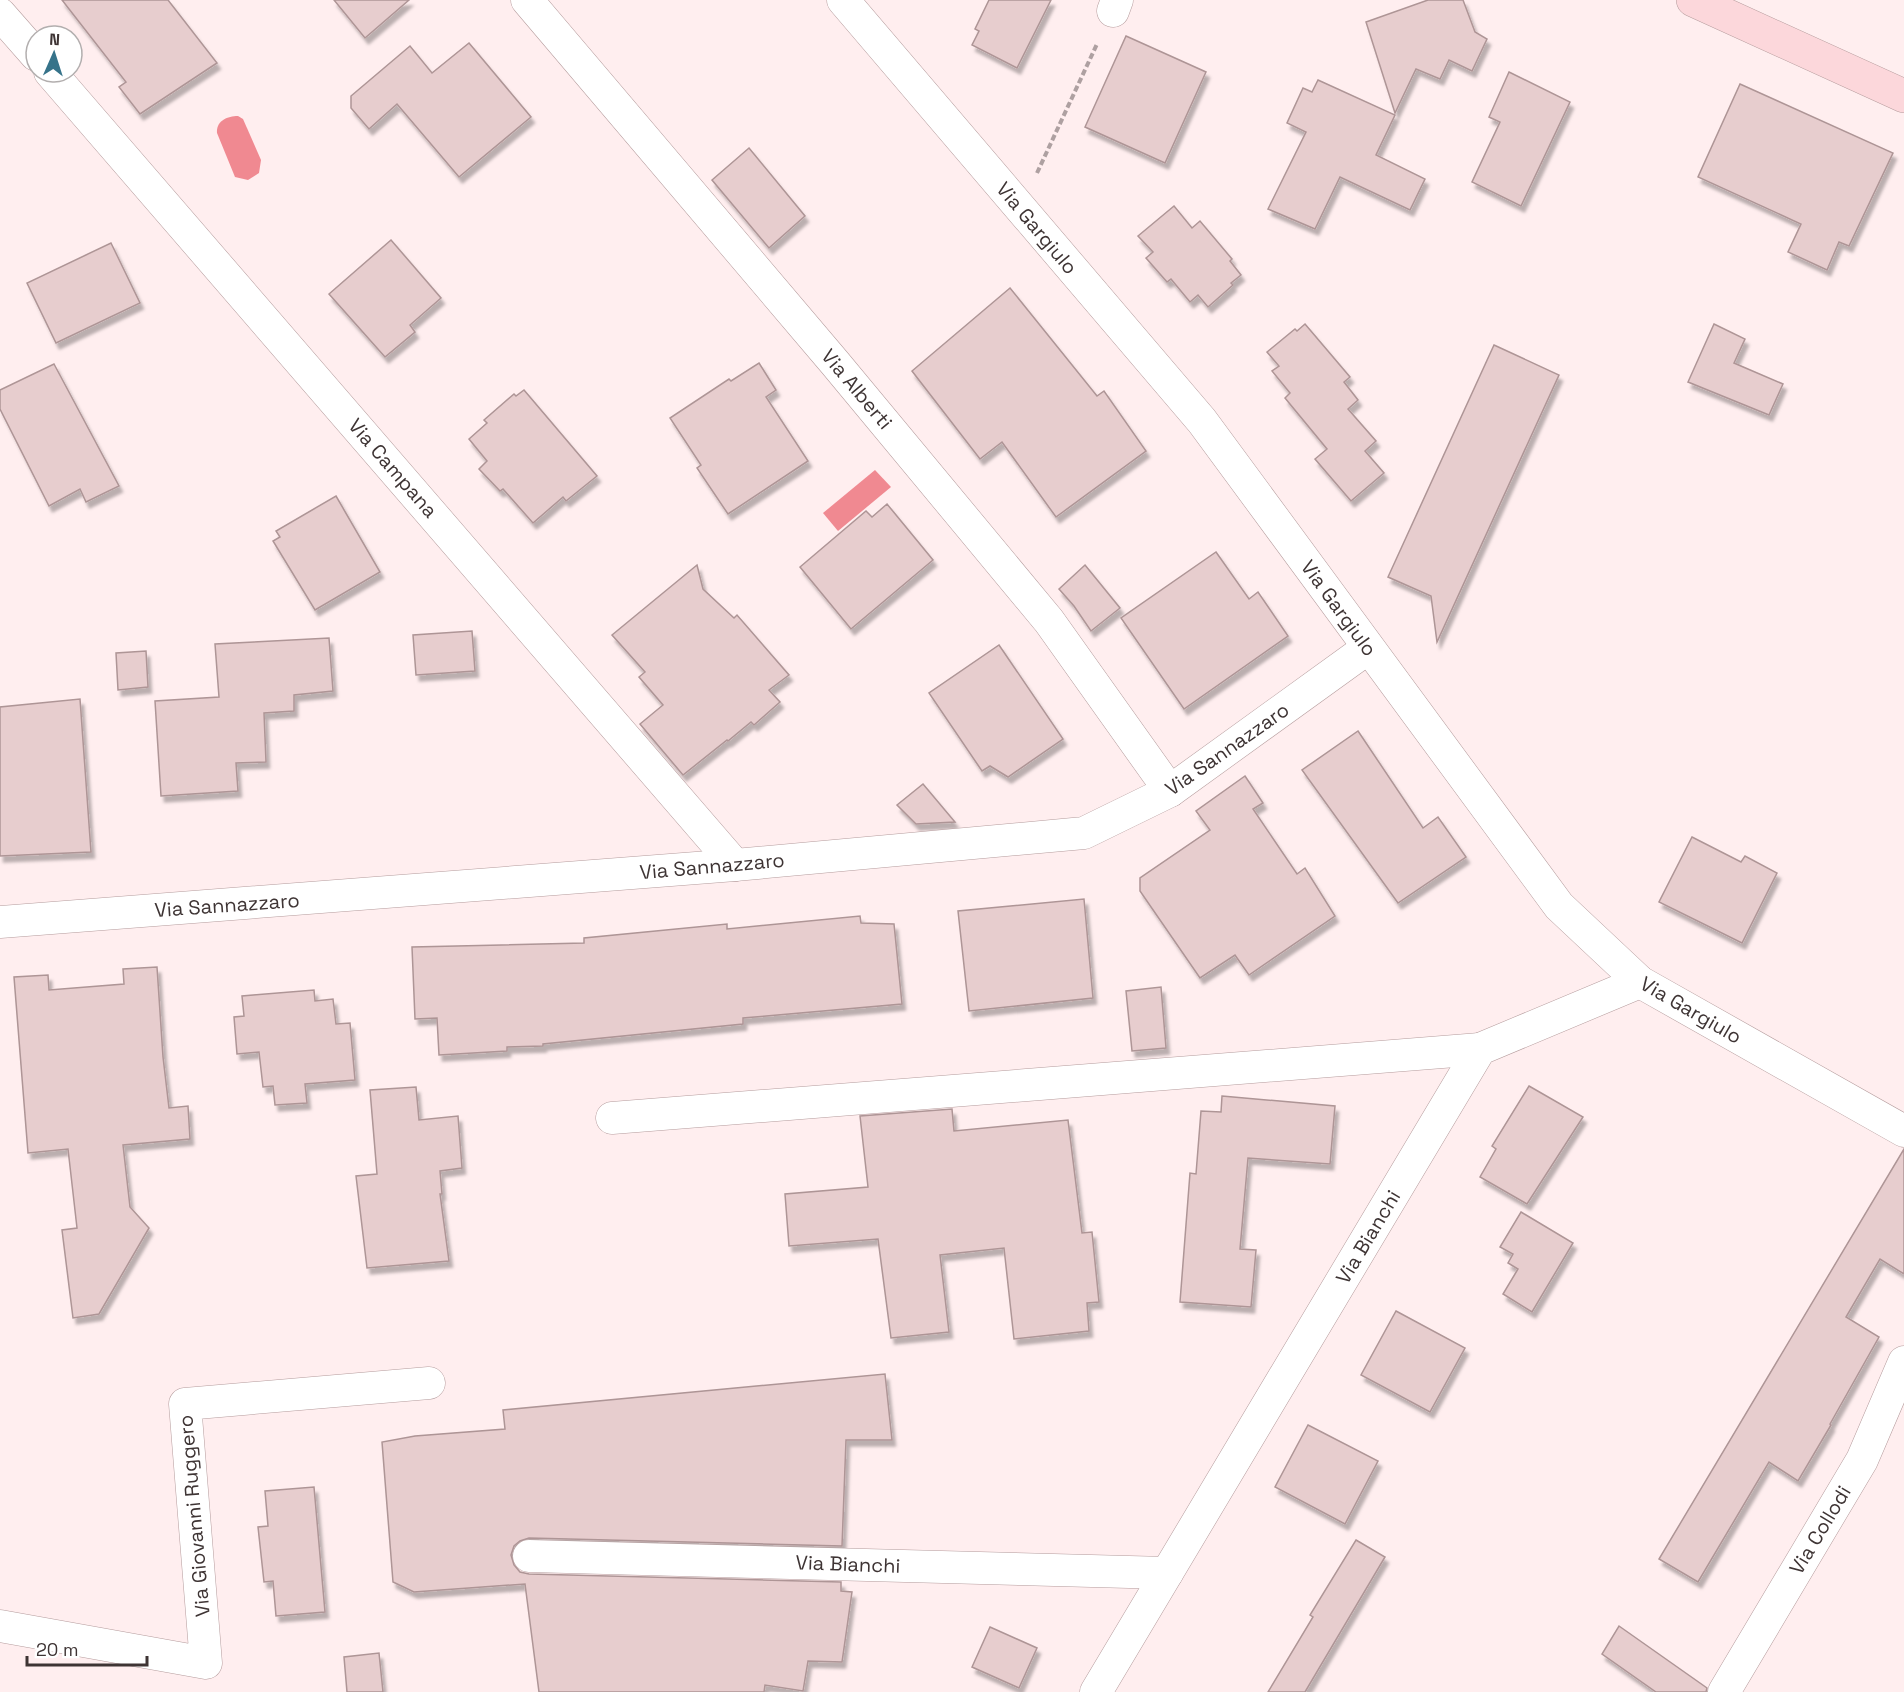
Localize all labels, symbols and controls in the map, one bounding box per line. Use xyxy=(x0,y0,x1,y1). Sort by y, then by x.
north arrow xyxy=(24,24,84,84)
text: N xyxy=(49,29,61,50)
street label: Via Gargiulo xyxy=(991,176,1083,280)
street label: Via Alberti xyxy=(816,343,898,435)
street label: Via Campana xyxy=(343,413,443,523)
street label: Via Gargiulo xyxy=(1295,555,1383,661)
street label: Via Sannazzaro xyxy=(1160,697,1294,801)
street label: Via Sannazzaro xyxy=(638,847,786,885)
street label: Via Sannazzaro xyxy=(154,887,300,923)
street label: Via Gargiulo xyxy=(1636,970,1746,1050)
street label: Via Bianchi xyxy=(1330,1185,1406,1289)
street label: Via Giovanni Ruggero xyxy=(172,1414,216,1618)
street label: Via Collodi xyxy=(1783,1481,1857,1579)
street label: Via Bianchi xyxy=(795,1549,901,1579)
scale bar xyxy=(27,1629,147,1667)
text: 20 m xyxy=(36,1638,79,1661)

